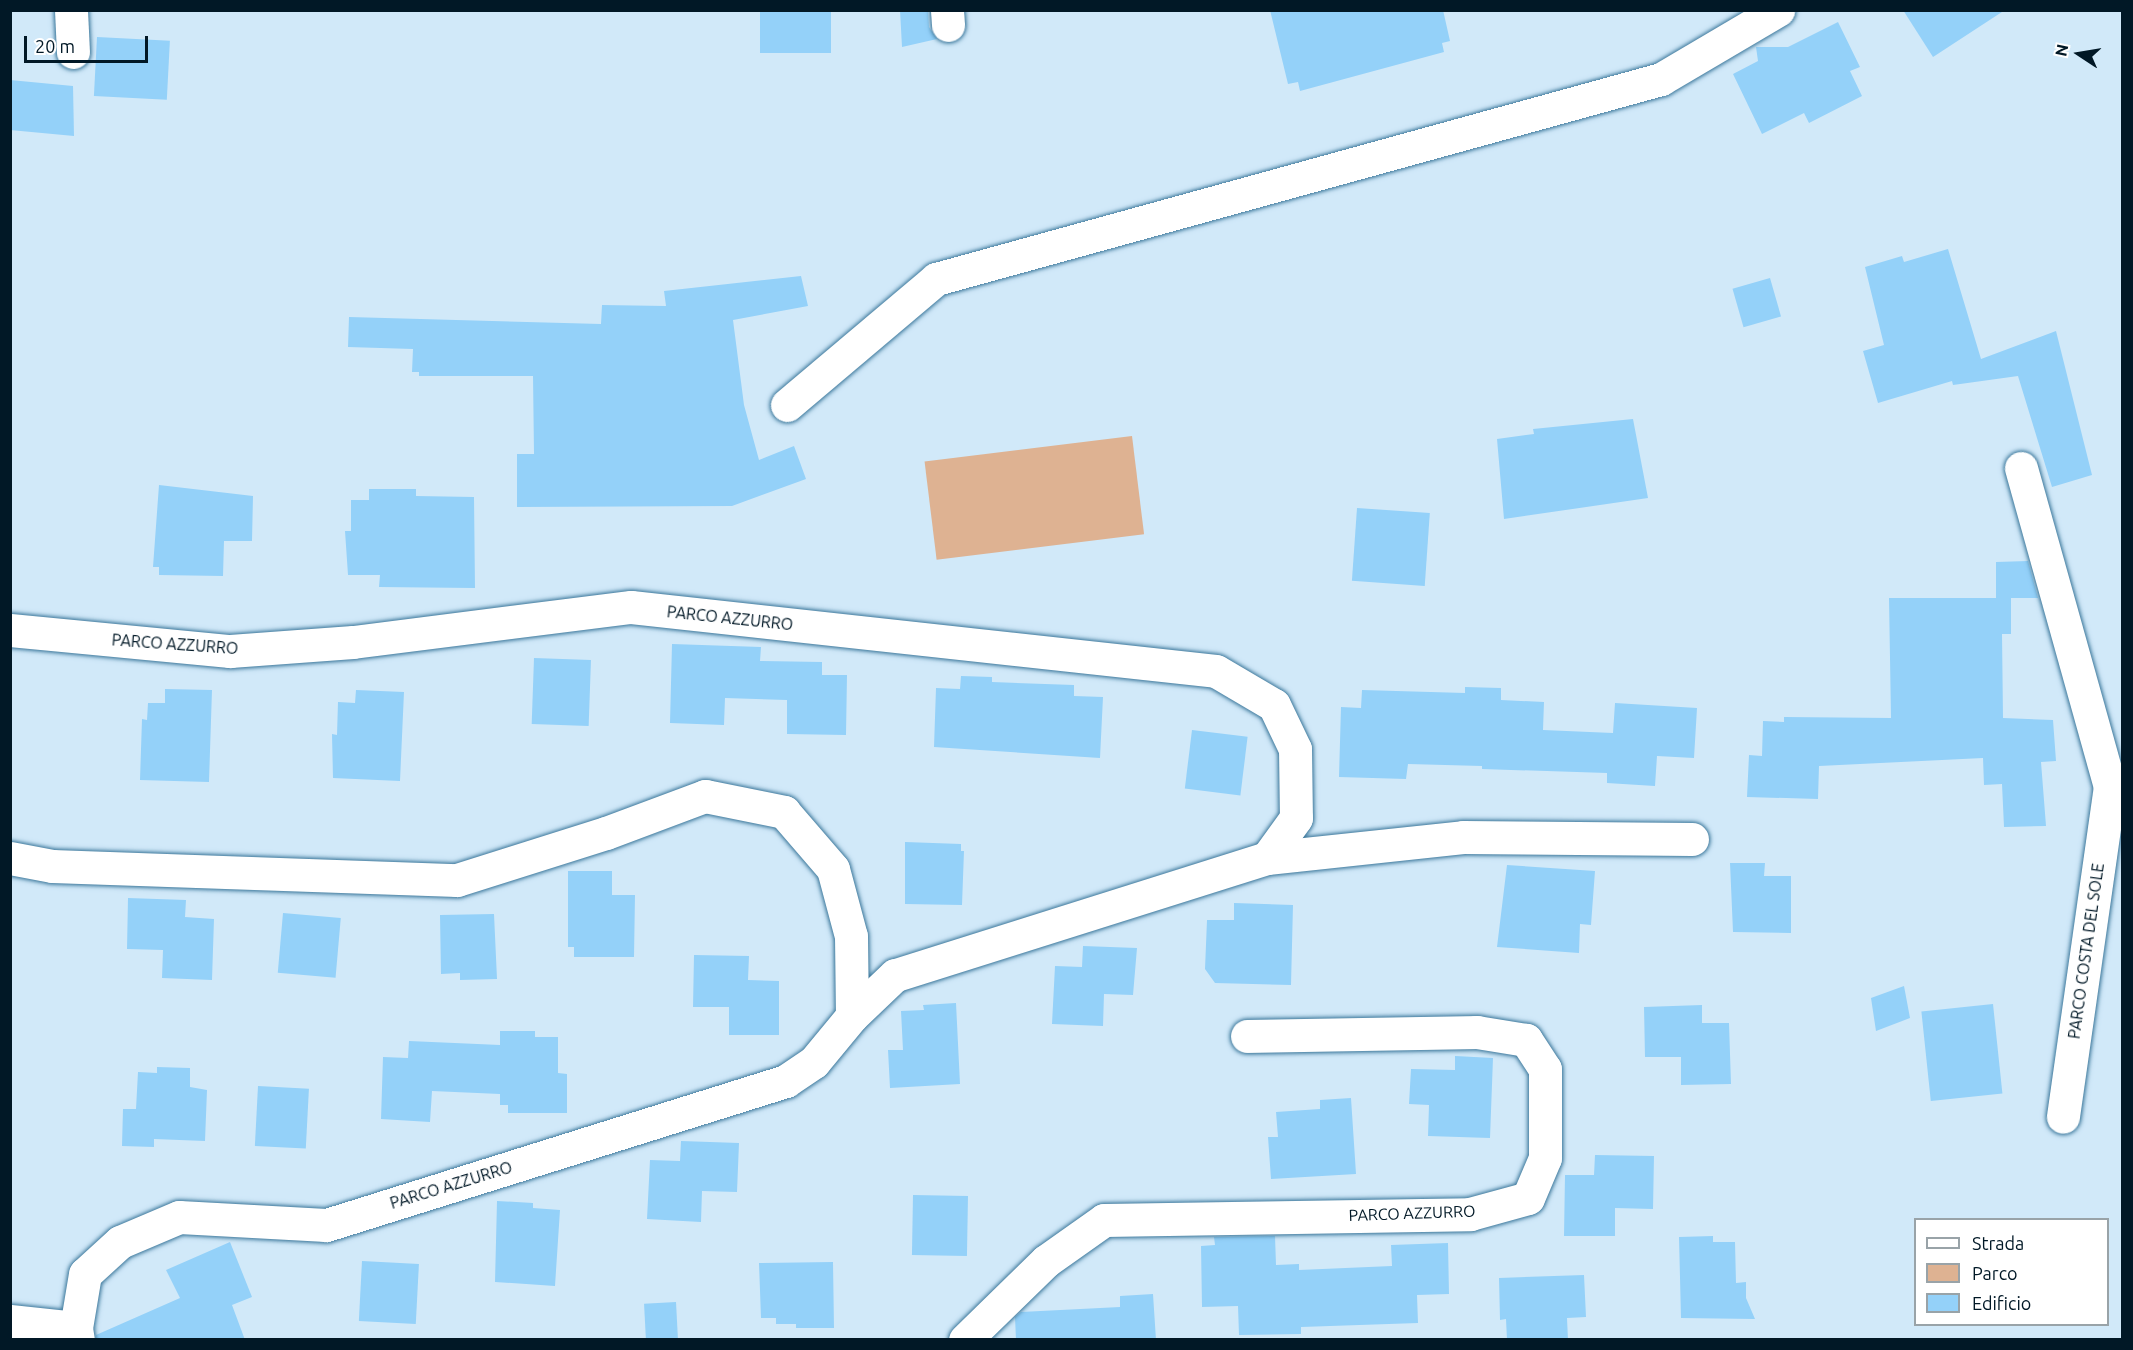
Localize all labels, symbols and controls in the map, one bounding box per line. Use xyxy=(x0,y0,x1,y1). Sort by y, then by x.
scale bar xyxy=(27,24,152,62)
north arrow xyxy=(2049,24,2109,84)
text: 20 m xyxy=(35,36,75,56)
text: N xyxy=(2051,43,2071,58)
street label: PARCO AZZURRO xyxy=(666,602,794,634)
street label: PARCO AZZURRO xyxy=(111,630,239,658)
street label: PARCO COSTA DEL SOLE xyxy=(2064,862,2108,1040)
street label: PARCO AZZURRO xyxy=(388,1157,514,1213)
street label: PARCO AZZURRO xyxy=(1348,1201,1476,1225)
legend xyxy=(1914,1218,2109,1326)
text: Strada xyxy=(1972,1233,2024,1253)
text: Parco xyxy=(1972,1263,2018,1283)
text: Edificio xyxy=(1972,1293,2031,1313)

